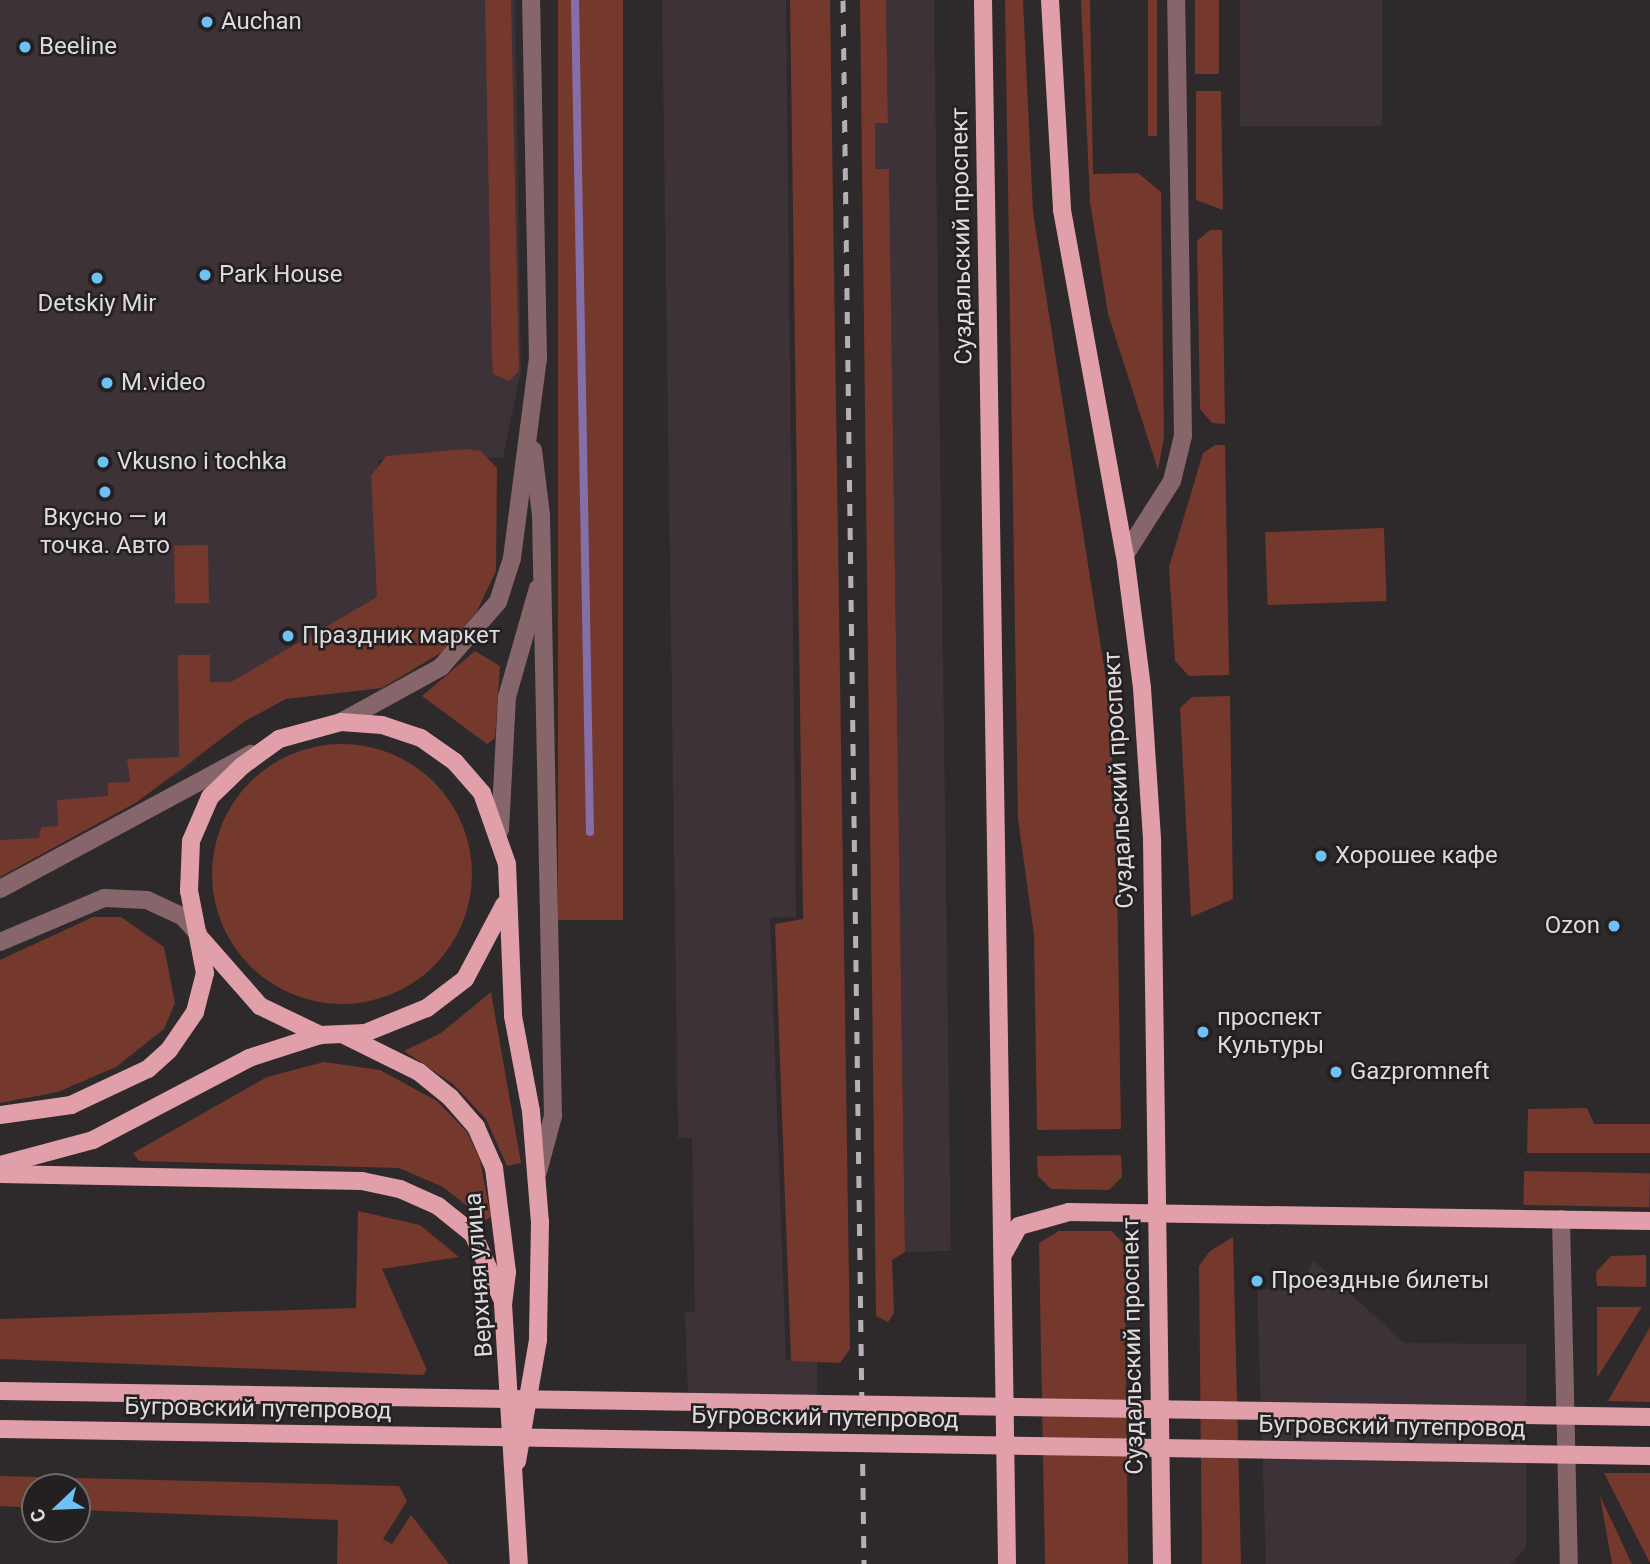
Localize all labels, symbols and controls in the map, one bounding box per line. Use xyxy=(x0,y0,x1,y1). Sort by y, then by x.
place label: Auchan xyxy=(221,8,302,36)
marker: Auchan xyxy=(199,14,215,30)
place label: Beeline xyxy=(39,33,117,61)
marker: Beeline xyxy=(17,39,33,55)
street label: Суздальский проспект xyxy=(945,107,979,365)
place label: Park House xyxy=(219,261,342,289)
marker: Park House xyxy=(197,267,213,283)
marker: Detskiy Mir xyxy=(89,270,105,286)
place label: Detskiy Mir xyxy=(38,290,156,318)
place label: M.video xyxy=(121,369,206,397)
marker: M.video xyxy=(99,375,115,391)
place label: Vkusno i tochka xyxy=(117,448,287,476)
marker: Vkusno i tochka xyxy=(95,454,111,470)
marker: Вкусно — и точка. Авто xyxy=(97,484,113,500)
place label: Вкусно — и точка. Авто xyxy=(40,504,170,560)
place label: Праздник маркет xyxy=(302,622,500,650)
marker: Праздник маркет xyxy=(280,628,296,644)
street label: Суздальский проспект xyxy=(1098,651,1140,909)
place label: Хорошее кафе xyxy=(1335,842,1498,870)
marker: Хорошее кафе xyxy=(1313,848,1329,864)
place label: Ozon xyxy=(1545,912,1600,940)
marker: Ozon xyxy=(1606,918,1622,934)
place label: проспект Культуры xyxy=(1217,1004,1324,1060)
marker: проспект Культуры xyxy=(1195,1024,1211,1040)
place label: Gazpromneft xyxy=(1350,1058,1490,1086)
marker: Gazpromneft xyxy=(1328,1064,1344,1080)
street label: Верхняя улица xyxy=(459,1192,499,1358)
street label: Суздальский проспект xyxy=(1116,1217,1150,1475)
place label: Проездные билеты xyxy=(1271,1267,1489,1295)
marker: Проездные билеты xyxy=(1249,1273,1265,1289)
street label: Бугровский путепровод xyxy=(124,1392,392,1426)
street label: Бугровский путепровод xyxy=(691,1401,959,1435)
street label: Бугровский путепровод xyxy=(1258,1410,1526,1444)
north arrow xyxy=(21,1473,91,1543)
text: С xyxy=(25,1505,51,1526)

